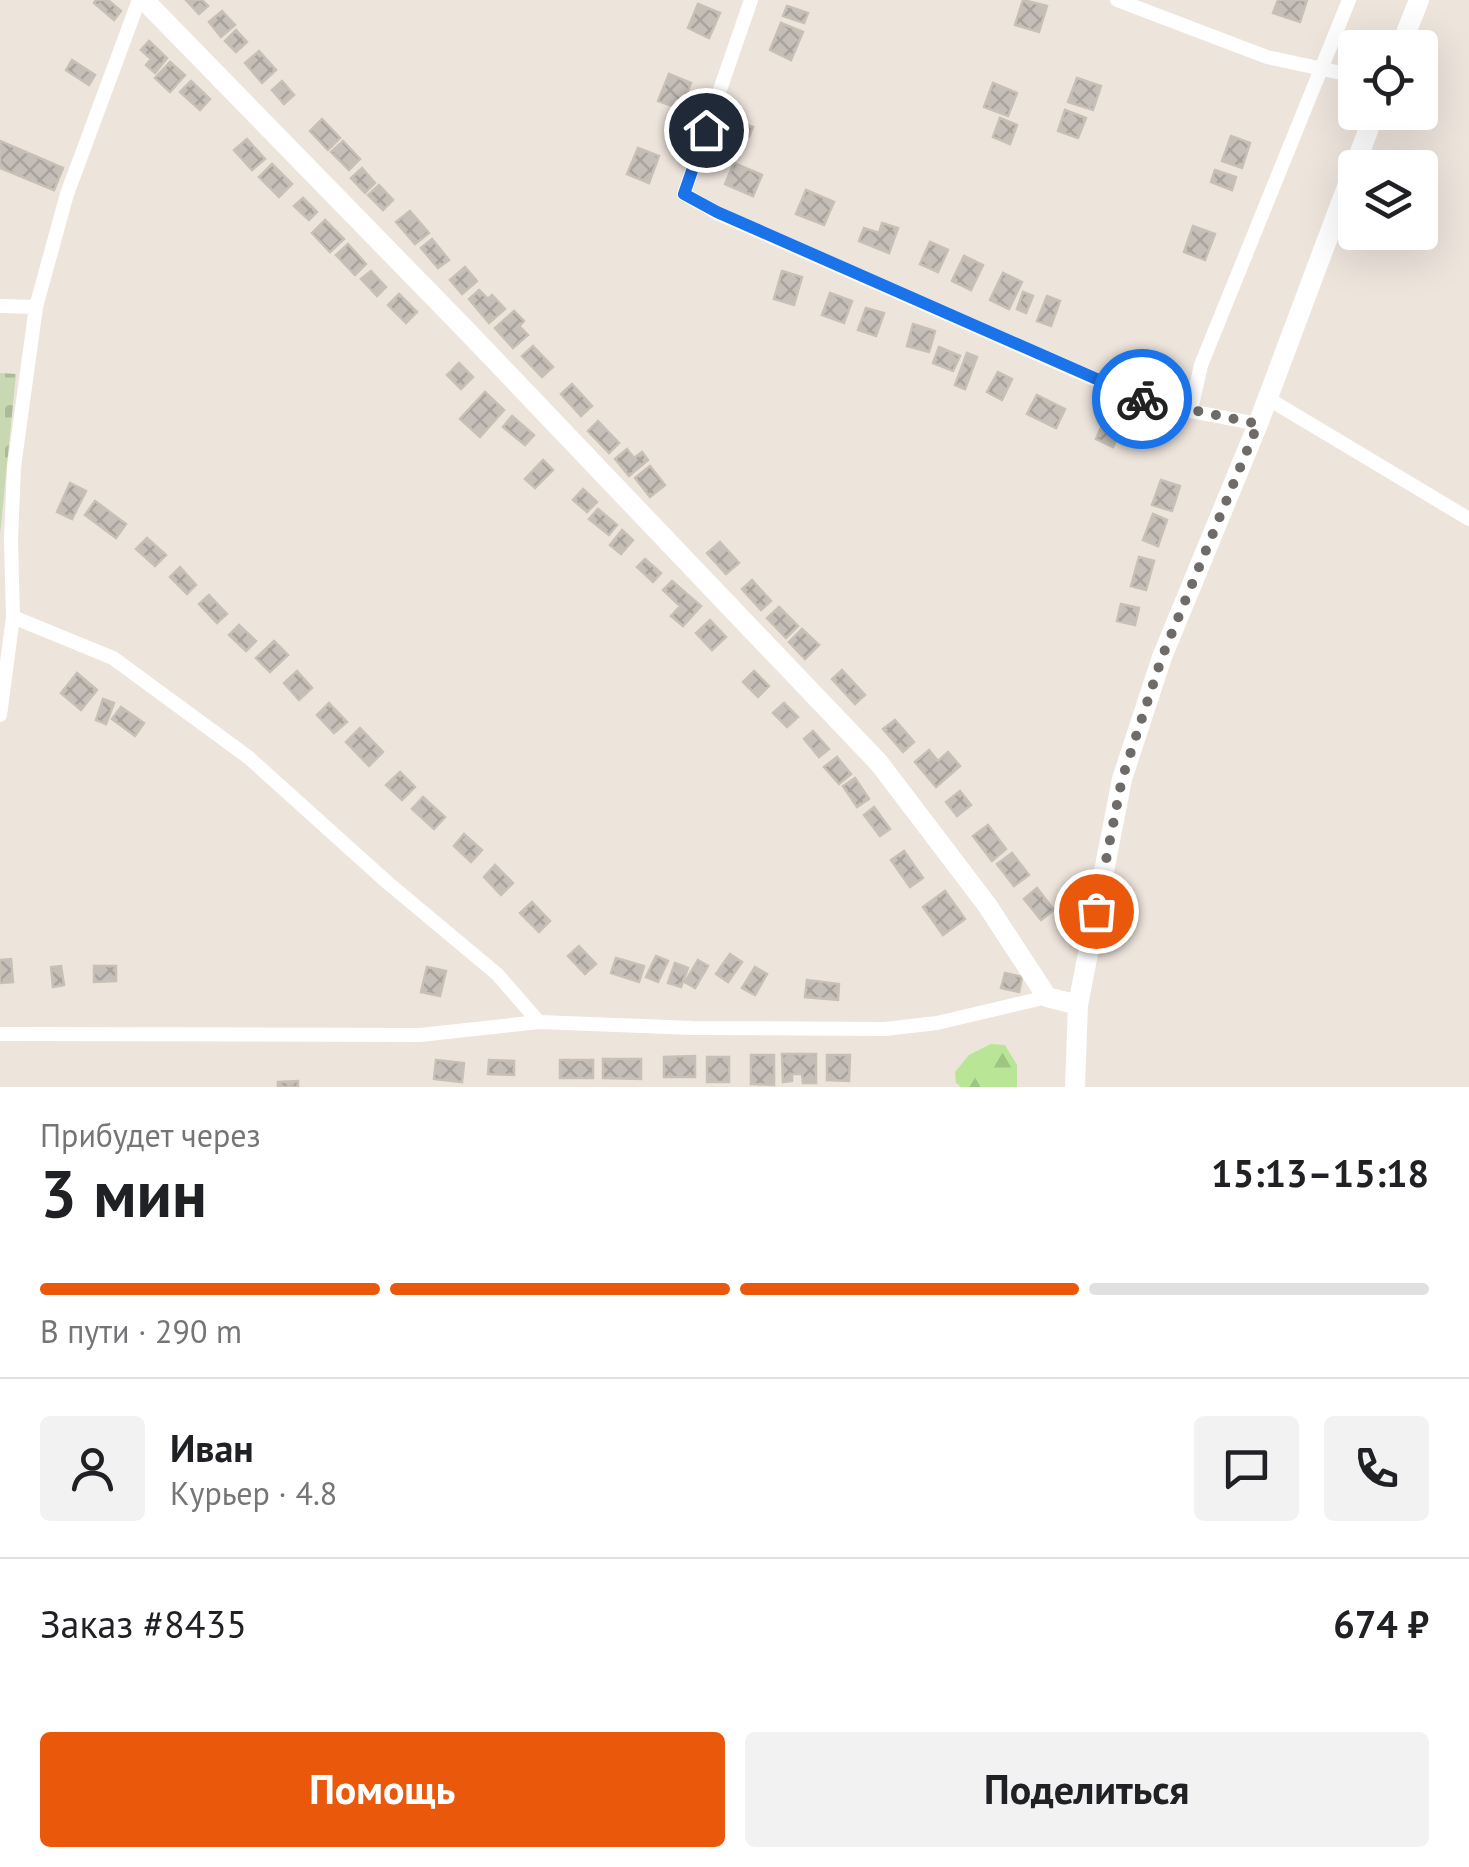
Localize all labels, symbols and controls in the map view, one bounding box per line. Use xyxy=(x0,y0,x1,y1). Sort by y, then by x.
map controls xyxy=(1338,30,1438,250)
button: locate xyxy=(1338,30,1438,130)
pin xyxy=(664,88,749,173)
icon: home xyxy=(679,103,734,158)
button: layers xyxy=(1338,150,1438,250)
courier xyxy=(1092,349,1192,449)
icon: bike xyxy=(1115,372,1170,427)
pin xyxy=(1054,869,1139,954)
icon: bag xyxy=(1069,884,1124,939)
text: Прибудет через xyxy=(40,1114,261,1156)
text: 15:13–15:18 xyxy=(1211,1148,1429,1197)
text: 3 мин xyxy=(40,1151,207,1235)
text: В пути · 290 m xyxy=(40,1310,242,1352)
button: person xyxy=(40,1416,145,1521)
button: chat xyxy=(1194,1416,1299,1521)
button: phone xyxy=(1324,1416,1429,1521)
text: Иван xyxy=(170,1423,254,1472)
text: Курьер · 4.8 xyxy=(170,1472,337,1514)
text: Заказ #8435 xyxy=(40,1599,247,1648)
text: 674 ₽ xyxy=(1333,1599,1429,1648)
button: Помощь xyxy=(40,1732,725,1847)
button: Поделиться xyxy=(745,1732,1429,1847)

